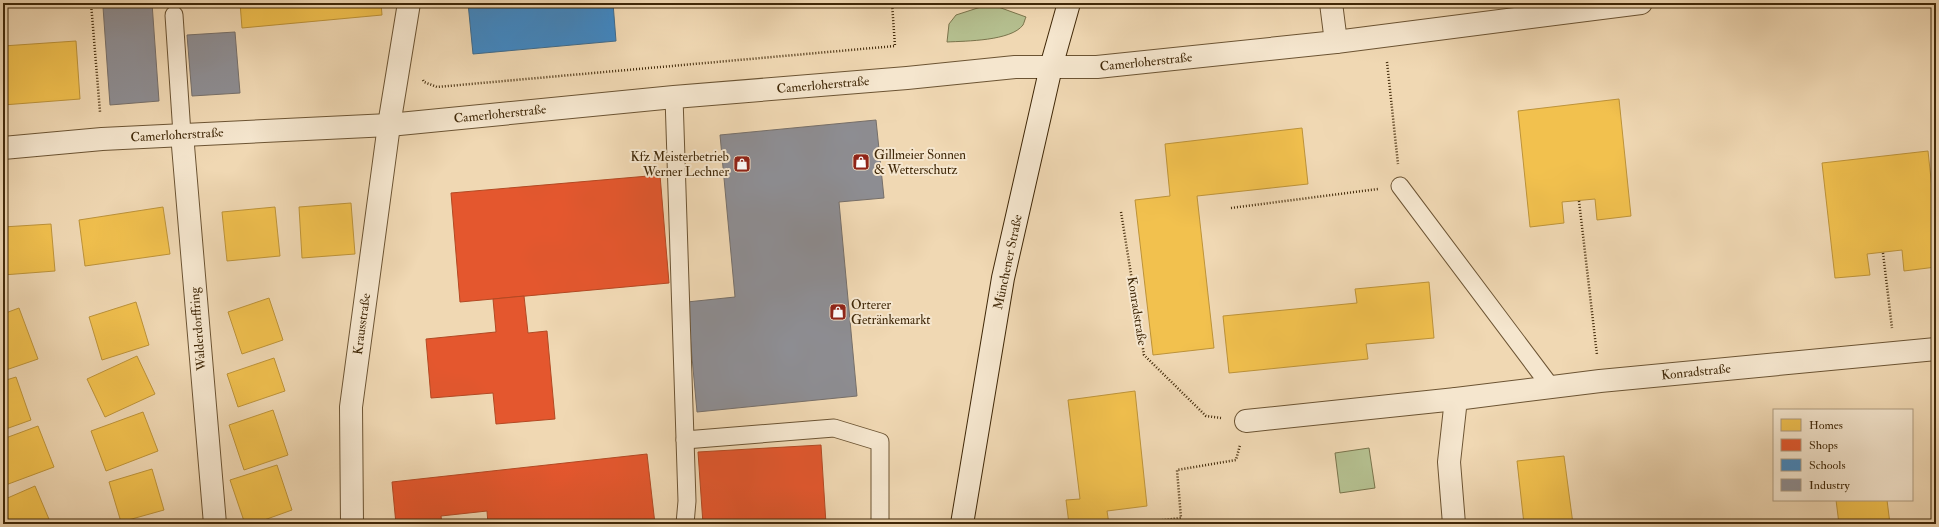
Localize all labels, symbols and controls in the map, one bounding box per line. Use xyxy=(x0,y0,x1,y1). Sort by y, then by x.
street label: Camerloherstraße xyxy=(1099,49,1194,75)
street label: Camerloherstraße xyxy=(776,73,871,97)
street label: Camerloherstraße xyxy=(453,101,548,127)
street label: Camerloherstraße xyxy=(130,125,224,145)
place label: Gillmeier Sonnen & Wetterschutz xyxy=(874,147,966,178)
place label: Kfz Meisterbetrieb Werner Lechner xyxy=(630,149,729,180)
shop icon: Gillmeier Sonnen & Wetterschutz xyxy=(851,152,871,172)
shop icon: Kfz Meisterbetrieb Werner Lechner xyxy=(732,154,752,174)
street label: Münchener Straße xyxy=(990,212,1026,311)
street label: Konradstraße xyxy=(1124,275,1150,347)
street label: Walderdorffring xyxy=(186,286,210,372)
street label: Krausstraße xyxy=(350,292,374,356)
place label: Orterer Getränkemarkt xyxy=(851,297,930,328)
shop icon: Orterer Getränkemarkt xyxy=(828,302,848,322)
street label: Konradstraße xyxy=(1660,360,1732,384)
legend xyxy=(1773,409,1913,501)
text: Homes xyxy=(1809,418,1843,433)
text: Shops xyxy=(1809,438,1838,453)
text: Schools xyxy=(1809,458,1846,473)
text: Industry xyxy=(1809,478,1851,493)

